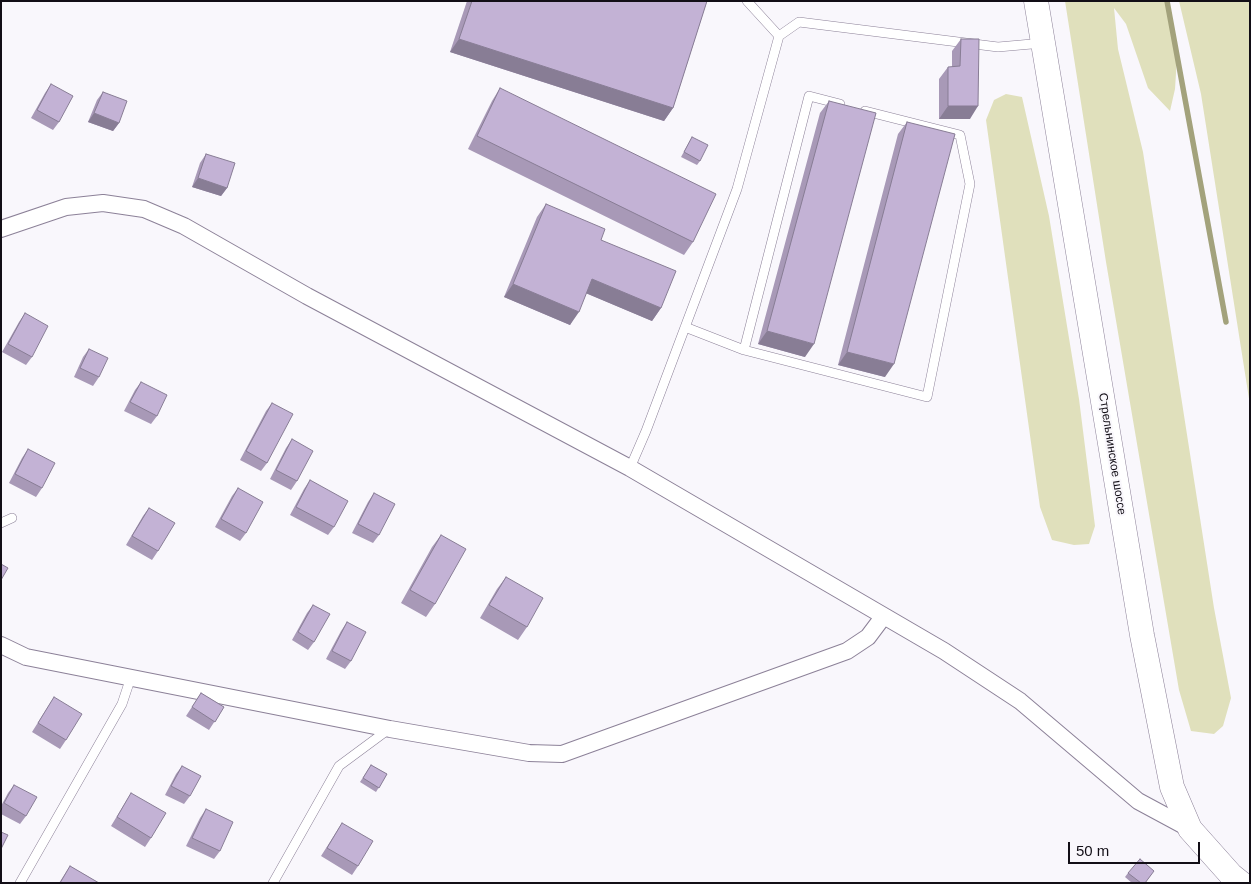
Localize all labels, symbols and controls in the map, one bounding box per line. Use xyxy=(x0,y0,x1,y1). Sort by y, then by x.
street label: Стрельнинское шоссе xyxy=(1095,392,1129,516)
scale bar xyxy=(1071,832,1204,864)
text: 50 m xyxy=(1076,842,1109,859)

